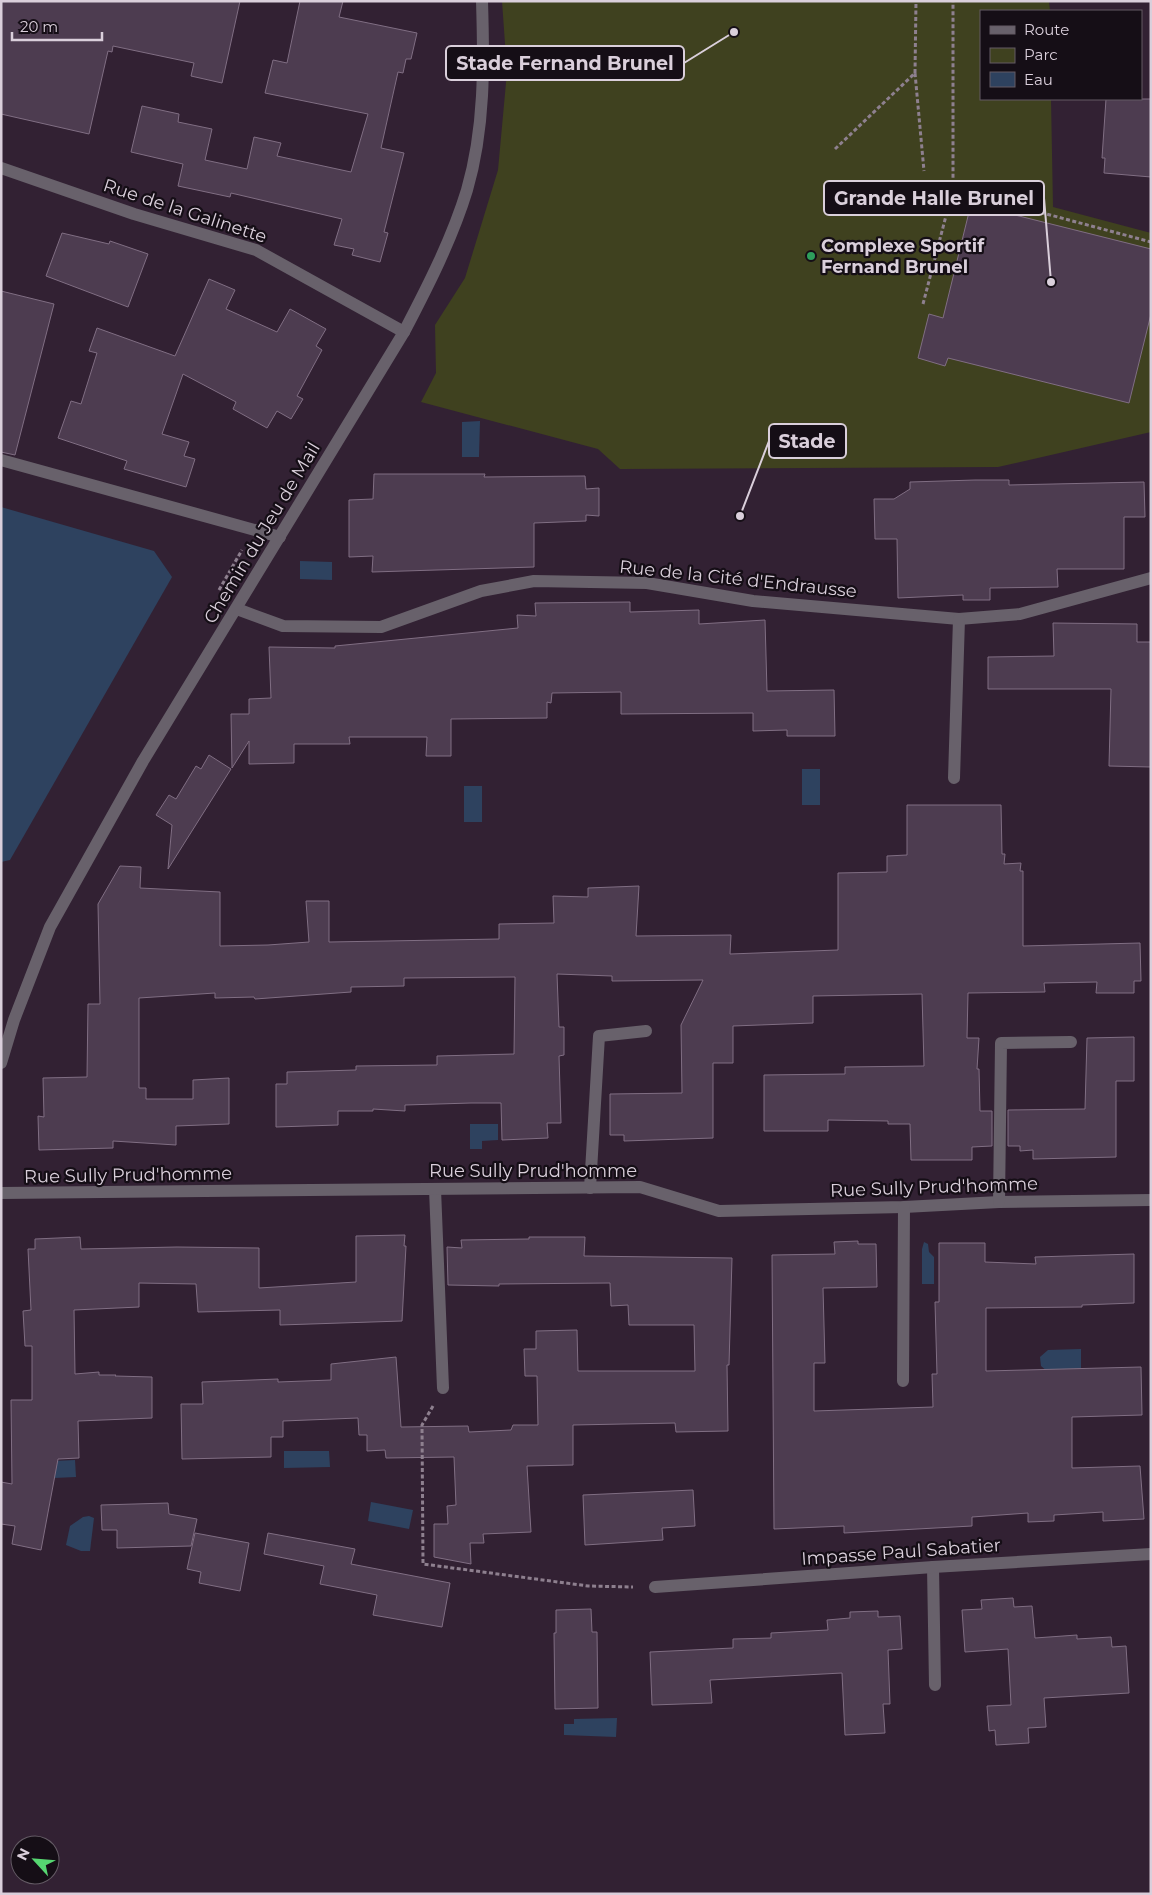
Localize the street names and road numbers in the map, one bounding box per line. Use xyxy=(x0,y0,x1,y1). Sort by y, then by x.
street label: Rue de la Galinette xyxy=(100,174,270,248)
street label: Chemin du Jeu de Mail xyxy=(199,438,325,628)
street label: Rue de la Cité d'Endrausse xyxy=(618,556,858,602)
street label: Rue Sully Prud'homme xyxy=(429,1160,637,1182)
street label: Rue Sully Prud'homme xyxy=(24,1162,232,1188)
street label: Rue Sully Prud'homme xyxy=(830,1172,1039,1202)
street label: Impasse Paul Sabatier xyxy=(800,1534,1002,1570)

